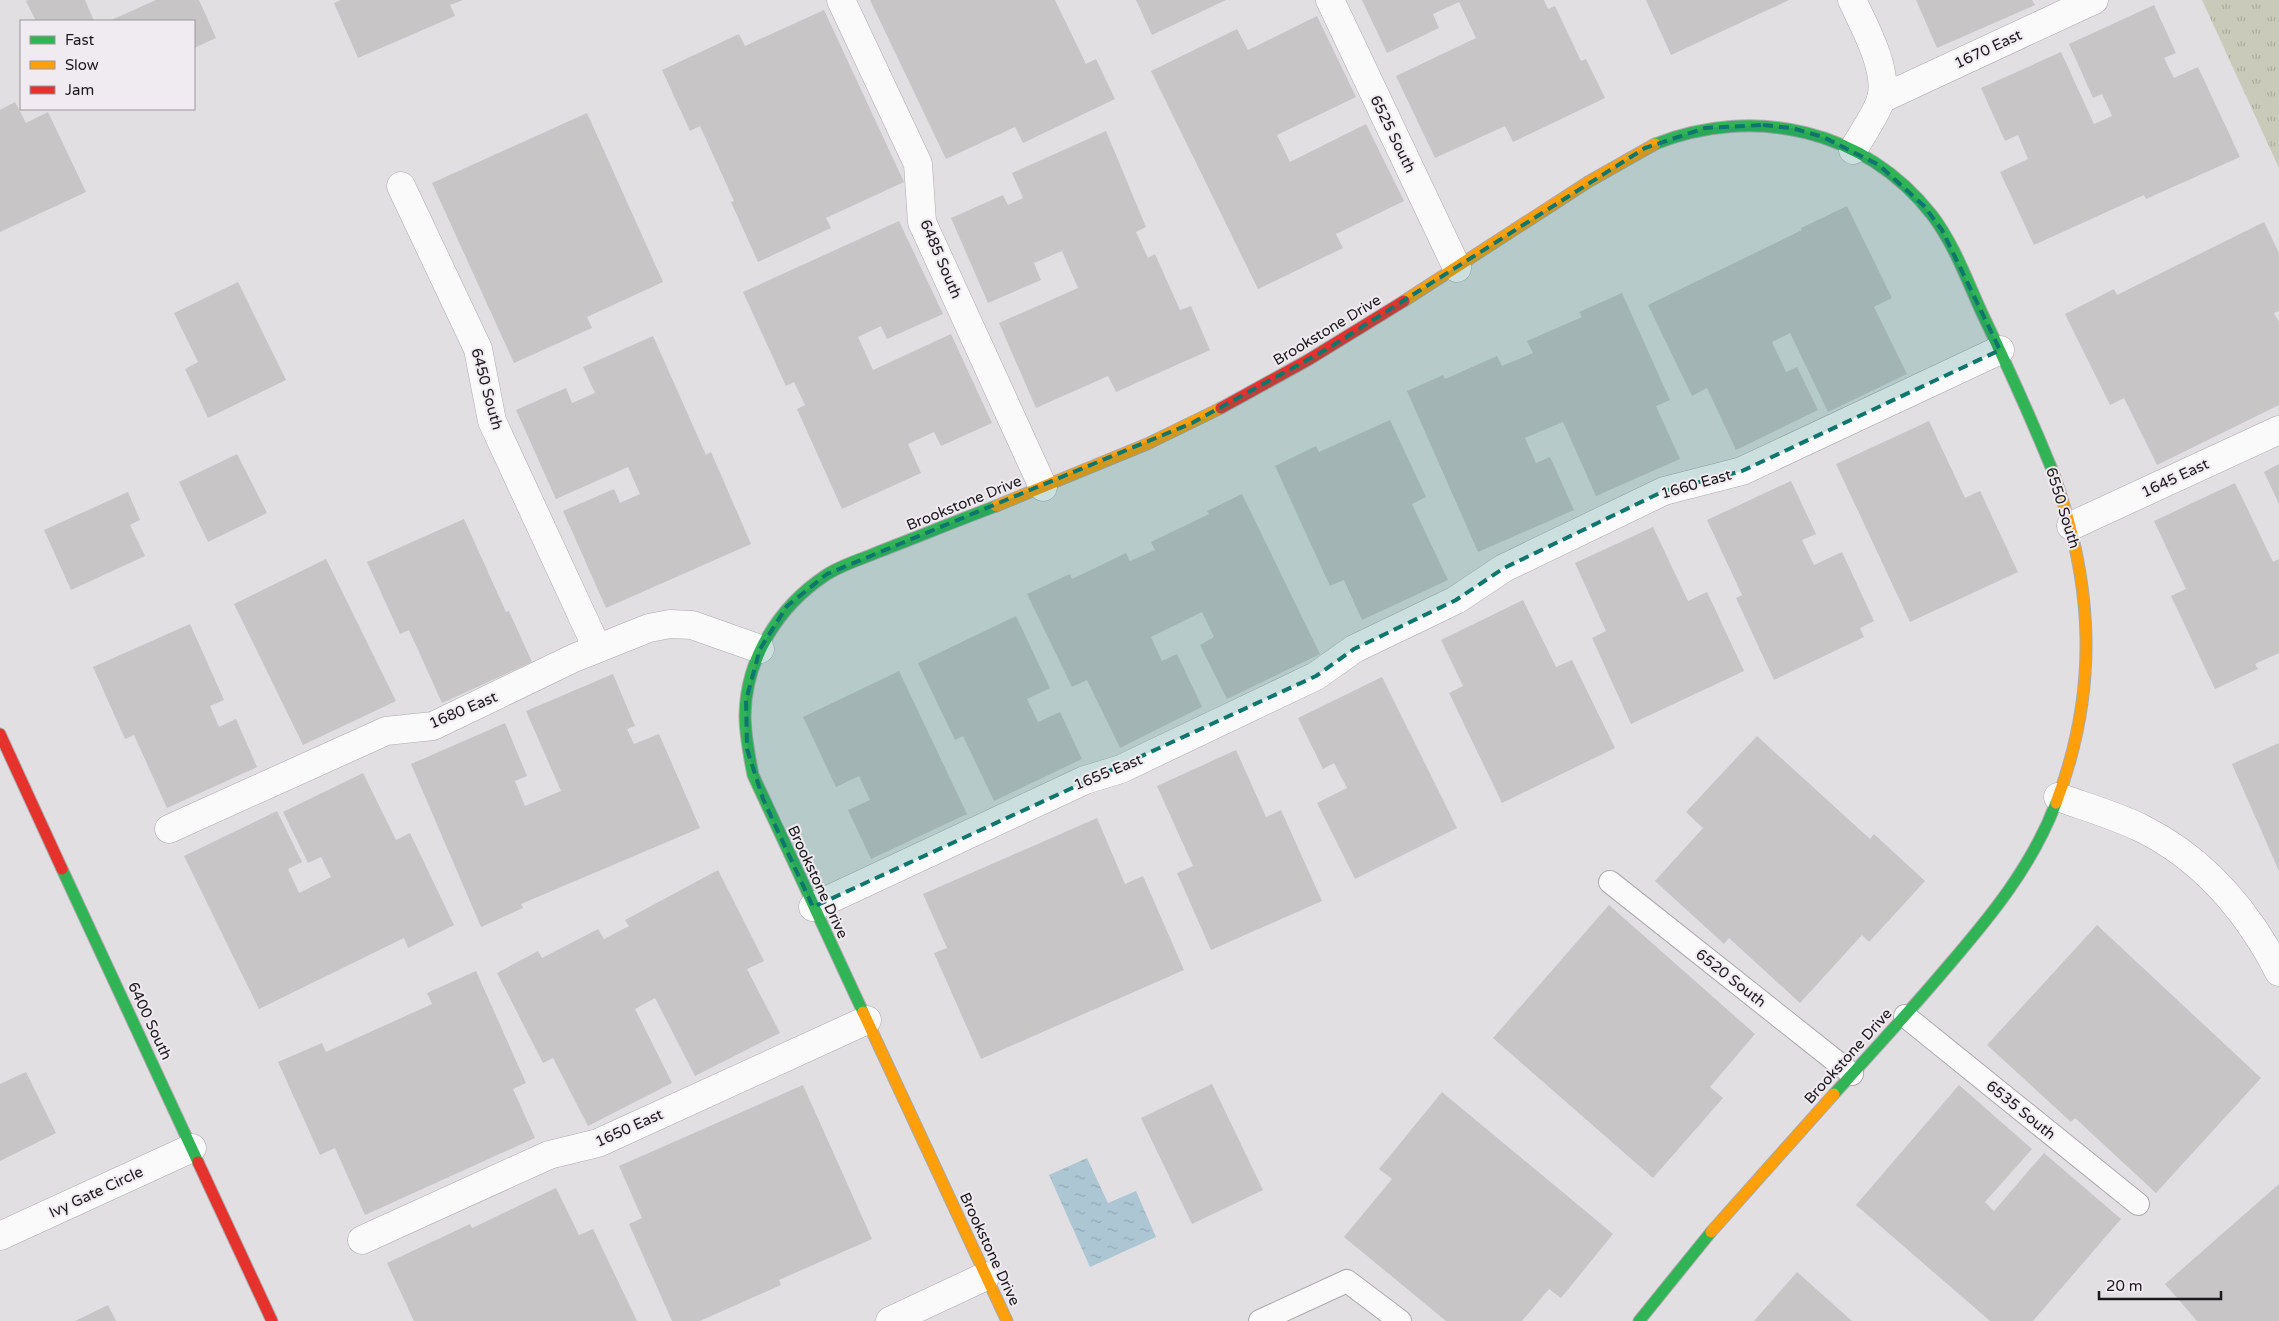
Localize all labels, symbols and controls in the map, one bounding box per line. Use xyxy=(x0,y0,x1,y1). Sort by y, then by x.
legend xyxy=(20,20,195,110)
street label: 1670 East xyxy=(1951,25,2025,72)
text: Fast xyxy=(65,31,95,49)
text: Slow xyxy=(65,56,99,74)
text: Jam xyxy=(65,81,94,99)
street label: 6525 South xyxy=(1367,92,1419,176)
street label: 6485 South xyxy=(916,217,966,301)
street label: Brookstone Drive xyxy=(1270,291,1384,369)
street label: 6450 South xyxy=(467,346,507,432)
street label: 1645 East xyxy=(2138,454,2212,501)
street label: 1660 East xyxy=(1659,465,1734,503)
street label: 6550 South xyxy=(2042,465,2084,551)
street label: Brookstone Drive xyxy=(904,472,1024,534)
street label: 1680 East xyxy=(426,687,500,732)
street label: 1655 East xyxy=(1071,750,1145,794)
street label: Brookstone Drive xyxy=(784,823,852,941)
street label: 6520 South xyxy=(1692,945,1770,1011)
street label: 6400 South xyxy=(124,979,176,1063)
street label: Brookstone Drive xyxy=(1800,1004,1896,1108)
street label: 6535 South xyxy=(1983,1077,2059,1143)
street label: 1650 East xyxy=(592,1105,666,1151)
street label: Ivy Gate Circle xyxy=(46,1162,146,1222)
street label: Brookstone Drive xyxy=(956,1190,1024,1308)
scale bar xyxy=(2099,1268,2222,1300)
text: 20 m xyxy=(2106,1277,2143,1295)

